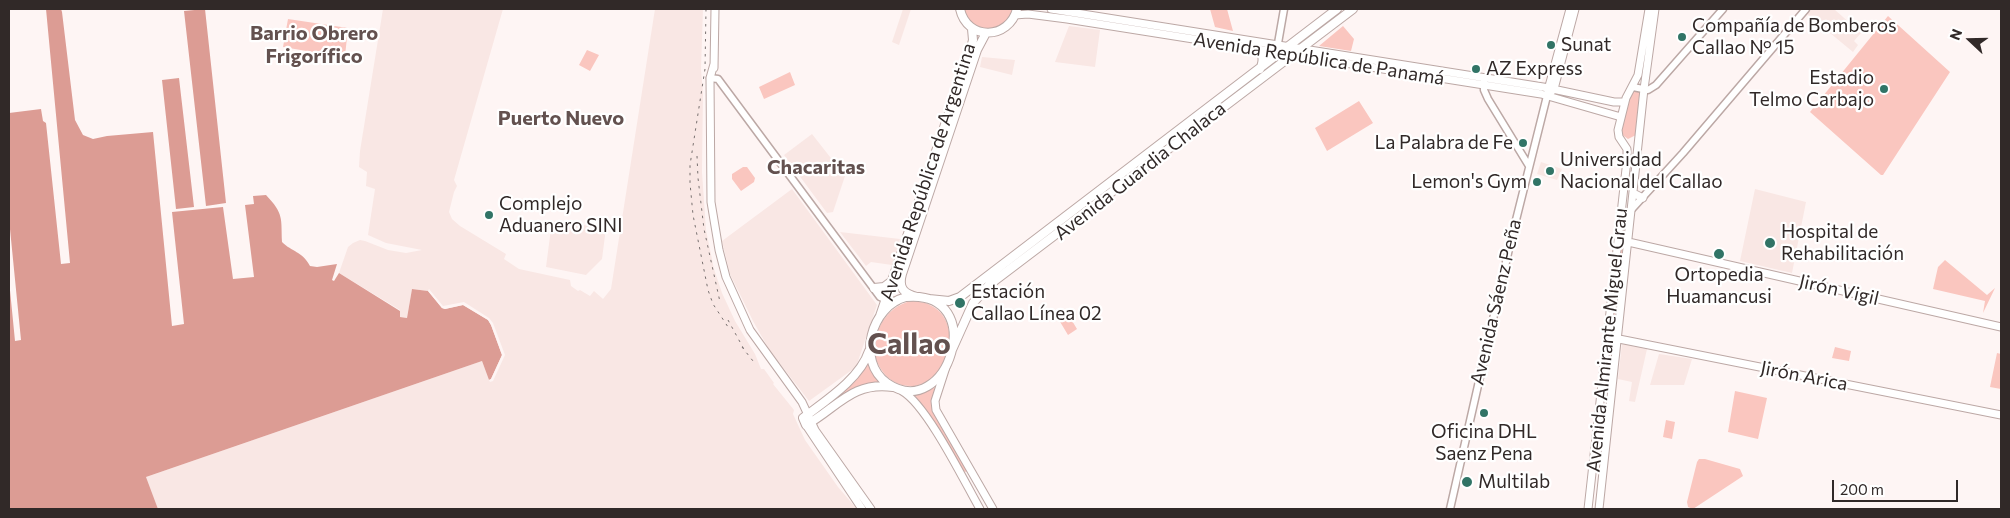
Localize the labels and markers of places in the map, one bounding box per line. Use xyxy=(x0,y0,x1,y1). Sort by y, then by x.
place label: Compañía de Bomberos Callao Nº 15 xyxy=(1692,15,1897,59)
marker: Compañía de Bomberos Callao Nº 15 xyxy=(1676,31,1688,43)
place label: Sunat xyxy=(1561,34,1611,56)
marker: Sunat xyxy=(1545,39,1557,51)
place label: AZ Express xyxy=(1486,58,1583,80)
marker: AZ Express xyxy=(1470,63,1482,75)
place label: Estadio Telmo Carbajo xyxy=(1749,67,1874,111)
marker: Estadio Telmo Carbajo xyxy=(1878,83,1890,95)
place label: La Palabra de Fe xyxy=(1375,132,1513,154)
marker: La Palabra de Fe xyxy=(1517,137,1529,149)
place label: Universidad Nacional del Callao xyxy=(1560,149,1723,193)
marker: Universidad Nacional del Callao xyxy=(1544,165,1556,177)
place label: Lemon's Gym xyxy=(1411,171,1527,193)
marker: Lemon's Gym xyxy=(1531,176,1543,188)
place label: Complejo Aduanero SINI xyxy=(499,193,622,237)
marker: Complejo Aduanero SINI xyxy=(483,209,495,221)
place label: Hospital de Rehabilitación xyxy=(1781,221,1904,265)
marker: Hospital de Rehabilitación xyxy=(1763,236,1777,250)
marker: Ortopedia Huamancusi xyxy=(1712,247,1726,261)
place label: Ortopedia Huamancusi xyxy=(1666,264,1772,308)
place label: Estación Callao Línea 02 xyxy=(971,281,1102,325)
marker: Estación Callao Línea 02 xyxy=(953,296,967,310)
marker: Oficina DHL Saenz Pena xyxy=(1478,407,1490,419)
place label: Oficina DHL Saenz Pena xyxy=(1431,421,1537,465)
place label: Multilab xyxy=(1478,471,1550,493)
marker: Multilab xyxy=(1460,475,1474,489)

